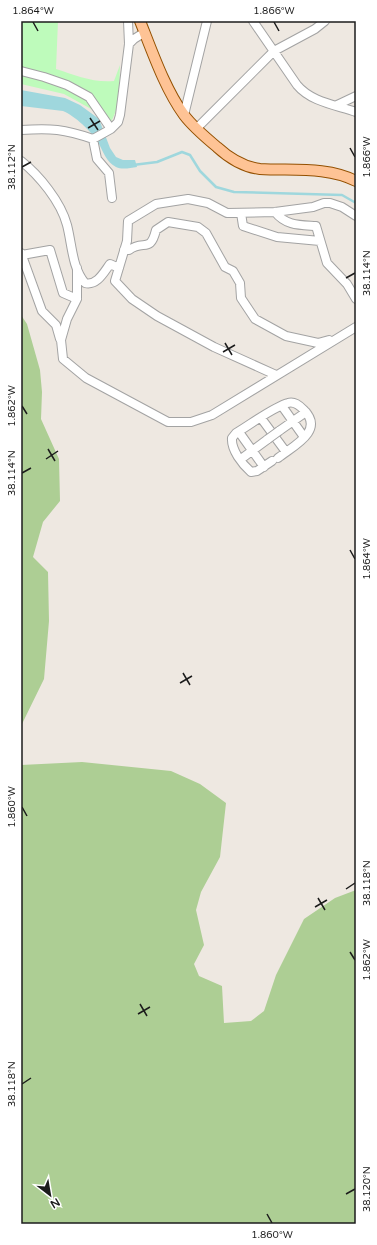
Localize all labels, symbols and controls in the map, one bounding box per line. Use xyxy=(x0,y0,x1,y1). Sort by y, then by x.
text: 1.864°W xyxy=(12,5,54,17)
text: 1.866°W xyxy=(253,5,295,17)
text: 1.866°W xyxy=(361,136,373,178)
text: 38.112°N xyxy=(6,144,18,190)
text: 38.114°N xyxy=(361,250,373,296)
text: 1.862°W xyxy=(6,385,18,427)
text: 38.114°N xyxy=(6,450,18,496)
text: 1.864°W xyxy=(361,538,373,580)
text: 1.860°W xyxy=(6,786,18,828)
text: 38.118°N xyxy=(361,860,373,906)
text: 1.862°W xyxy=(361,939,373,981)
text: 38.118°N xyxy=(6,1061,18,1107)
text: 38.120°N xyxy=(361,1166,373,1212)
north arrow xyxy=(30,1175,70,1215)
text: N xyxy=(48,1195,62,1211)
text: 1.860°W xyxy=(251,1229,293,1241)

